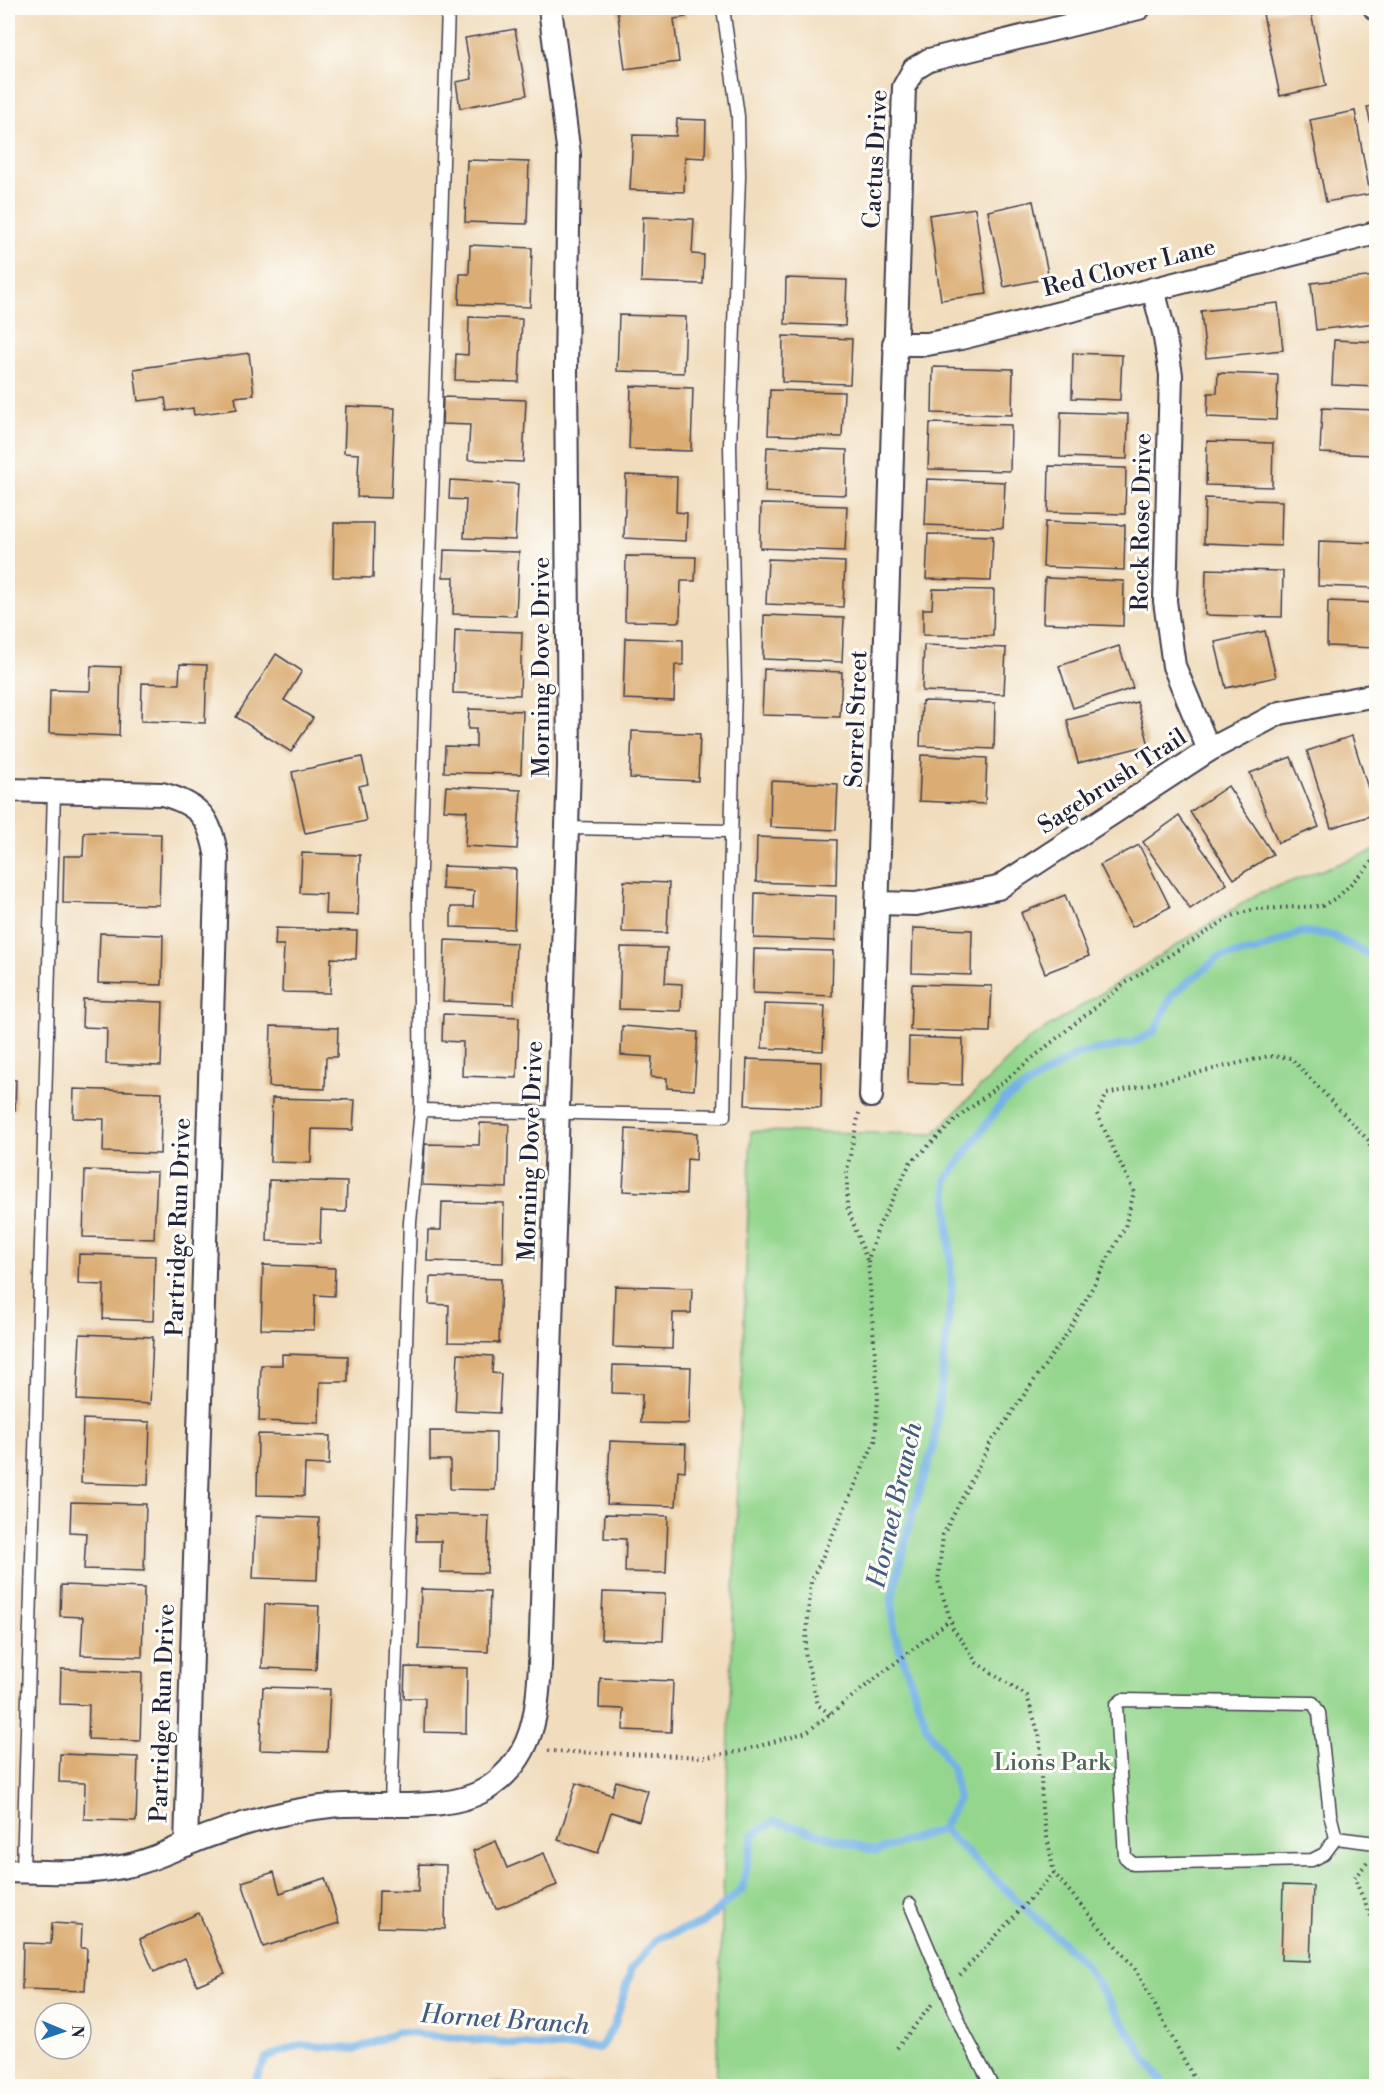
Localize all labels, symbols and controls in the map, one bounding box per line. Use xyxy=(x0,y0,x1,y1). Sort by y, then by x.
street label: Cactus Drive xyxy=(857,89,895,229)
street label: Red Clover Lane xyxy=(1040,232,1219,304)
street label: Rock Rose Drive xyxy=(1125,433,1159,611)
street label: Morning Dove Drive xyxy=(527,557,557,777)
street label: Sorrel Street xyxy=(840,649,874,788)
street label: Sagebrush Trail xyxy=(1032,723,1193,841)
street label: Morning Dove Drive xyxy=(512,1040,550,1262)
street label: Partridge Run Drive xyxy=(160,1117,198,1337)
water label: Hornet Branch xyxy=(860,1419,930,1592)
street label: Partridge Run Drive xyxy=(144,1603,182,1823)
park label: Lions Park xyxy=(994,1748,1112,1778)
water label: Hornet Branch xyxy=(418,1998,591,2042)
north arrow xyxy=(33,2001,93,2061)
text: N xyxy=(67,2025,87,2039)

